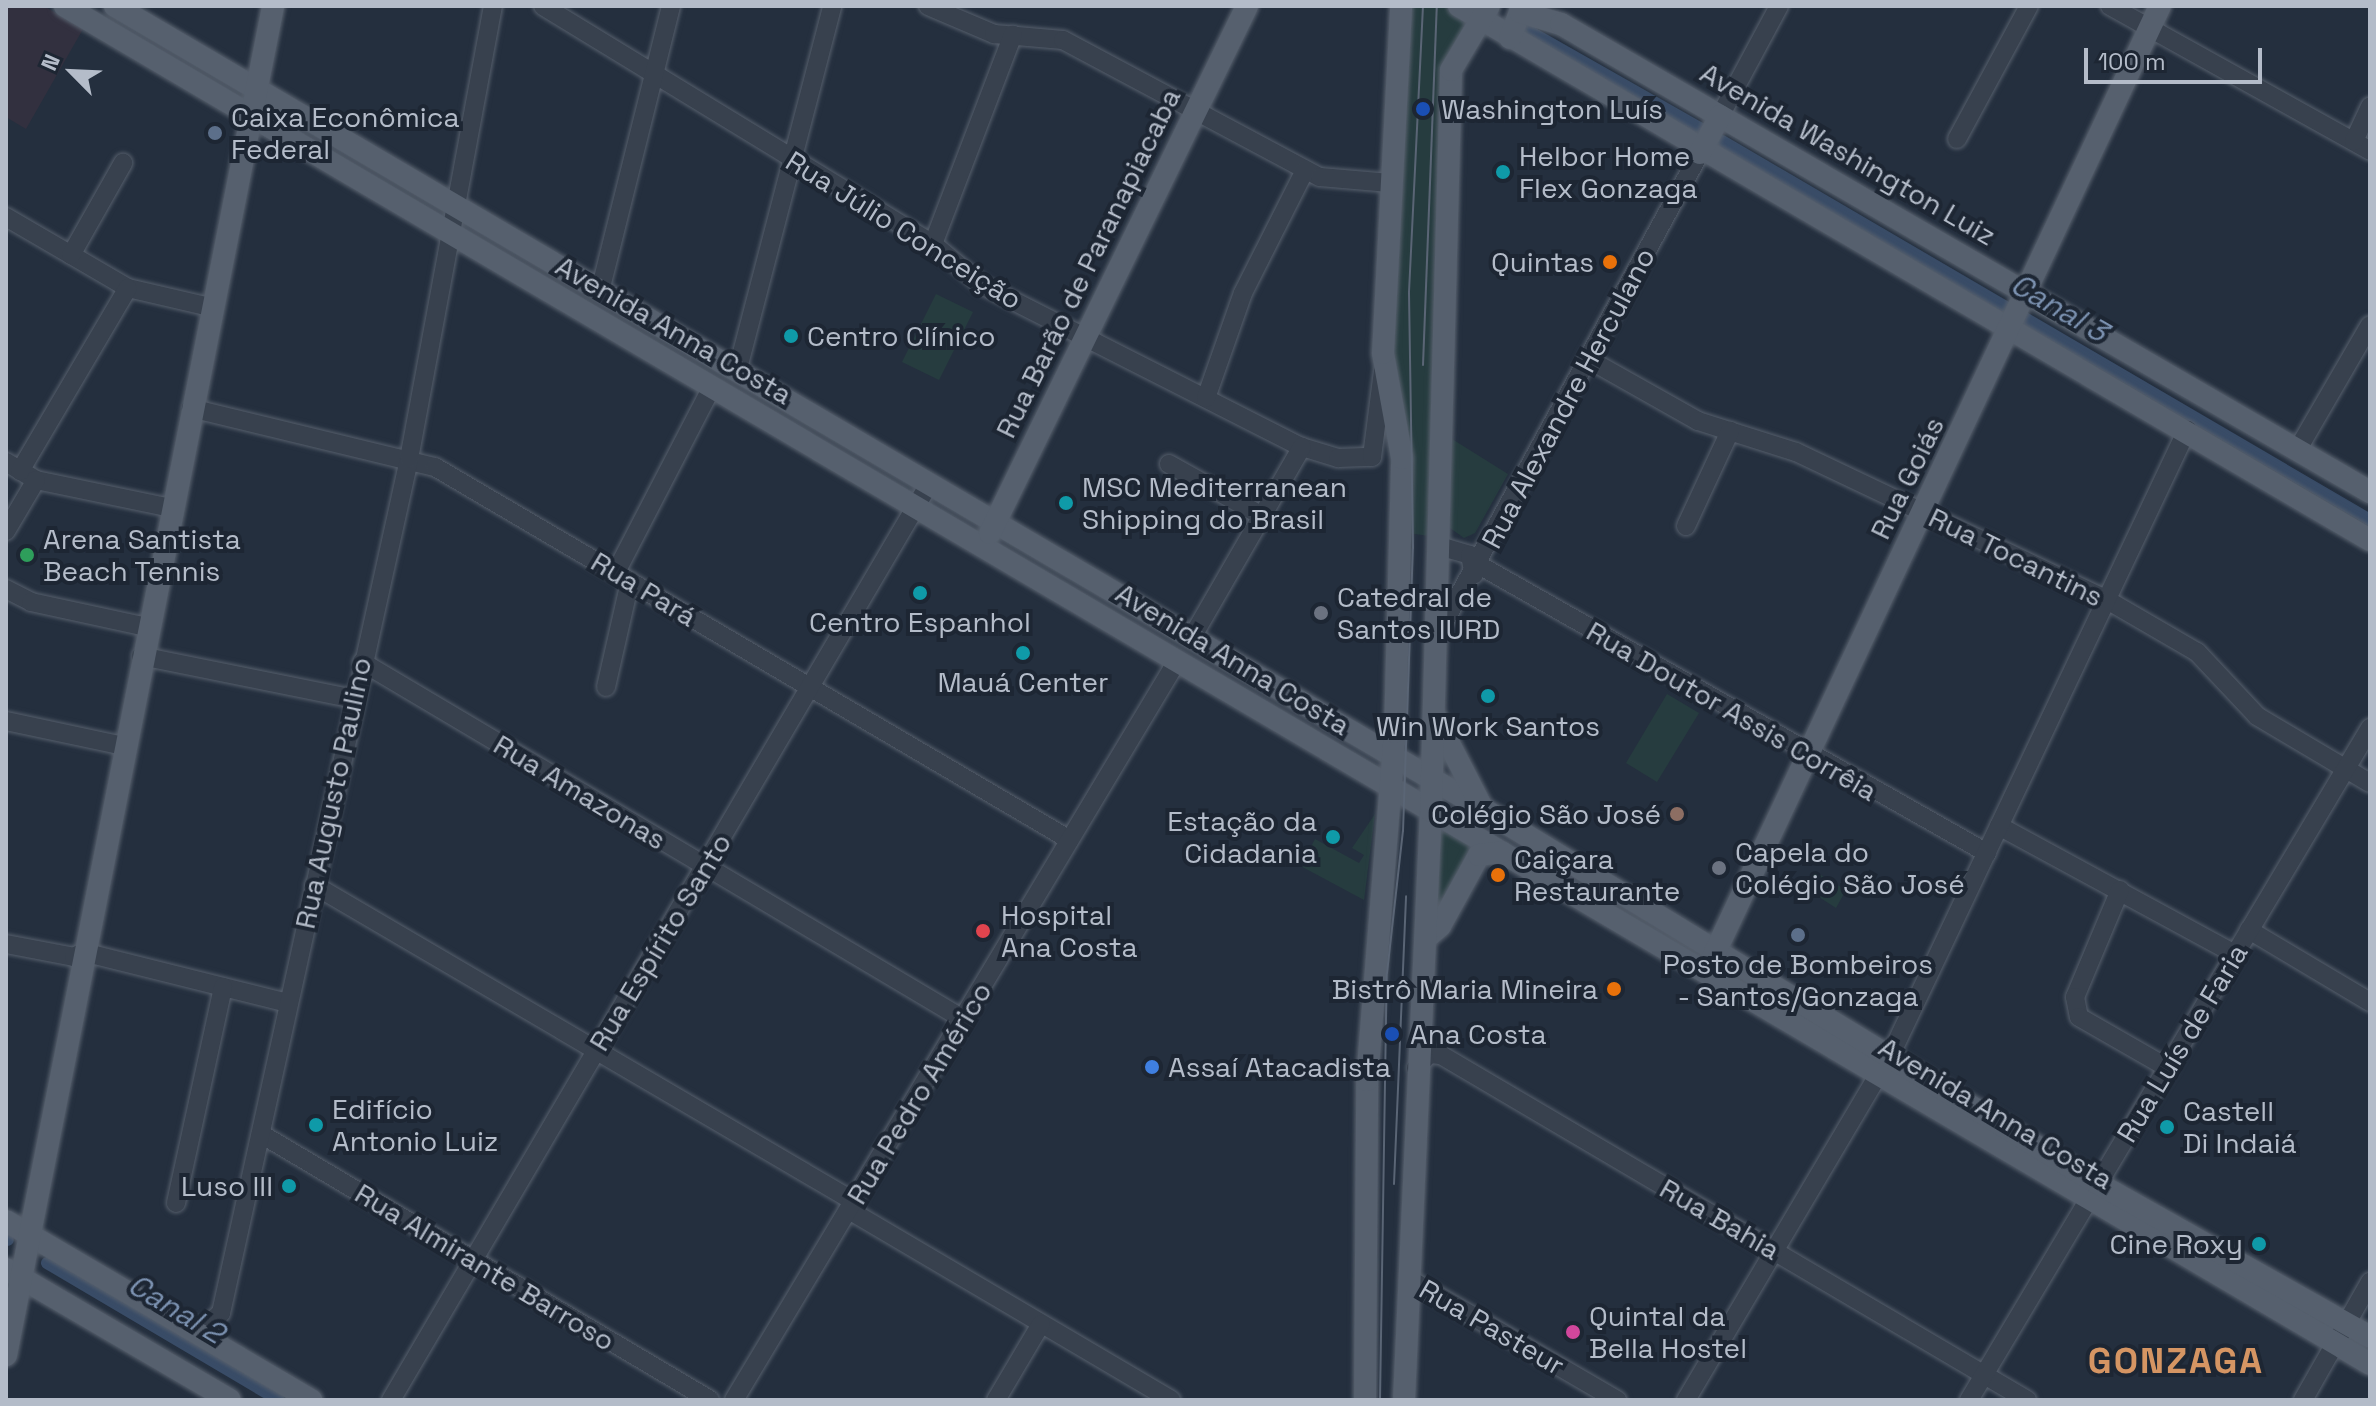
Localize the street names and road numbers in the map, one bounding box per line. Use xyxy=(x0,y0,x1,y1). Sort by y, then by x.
street label: Avenida Washington Luiz xyxy=(1694,56,2002,252)
street label: Rua Barão de Paranapiacaba xyxy=(989,83,1187,443)
street label: Rua Júlio Conceição xyxy=(780,144,1028,316)
street label: Rua Alexandre Herculano xyxy=(1474,242,1662,554)
street label: Avenida Anna Costa xyxy=(550,249,798,411)
street label: Rua Goiás xyxy=(1863,412,1951,544)
street label: Rua Tocantins xyxy=(1923,500,2109,614)
street label: Rua Pará xyxy=(585,544,703,634)
street label: Avenida Anna Costa xyxy=(1110,576,1356,742)
street label: Rua Doutor Assis Corrêia xyxy=(1581,614,1883,808)
street label: Rua Augusto Paulino xyxy=(288,654,378,932)
street label: Rua Amazonas xyxy=(488,727,672,857)
street label: Rua Espírito Santo xyxy=(582,827,738,1057)
street label: Rua Luís de Faria xyxy=(2110,938,2254,1148)
street label: Rua Pedro Américo xyxy=(839,976,999,1210)
street label: Avenida Anna Costa xyxy=(1873,1030,2119,1196)
street label: Rua Bahia xyxy=(1654,1171,1786,1267)
street label: Rua Almirante Barroso xyxy=(349,1176,621,1358)
street label: Rua Pasteur xyxy=(1414,1272,1570,1382)

